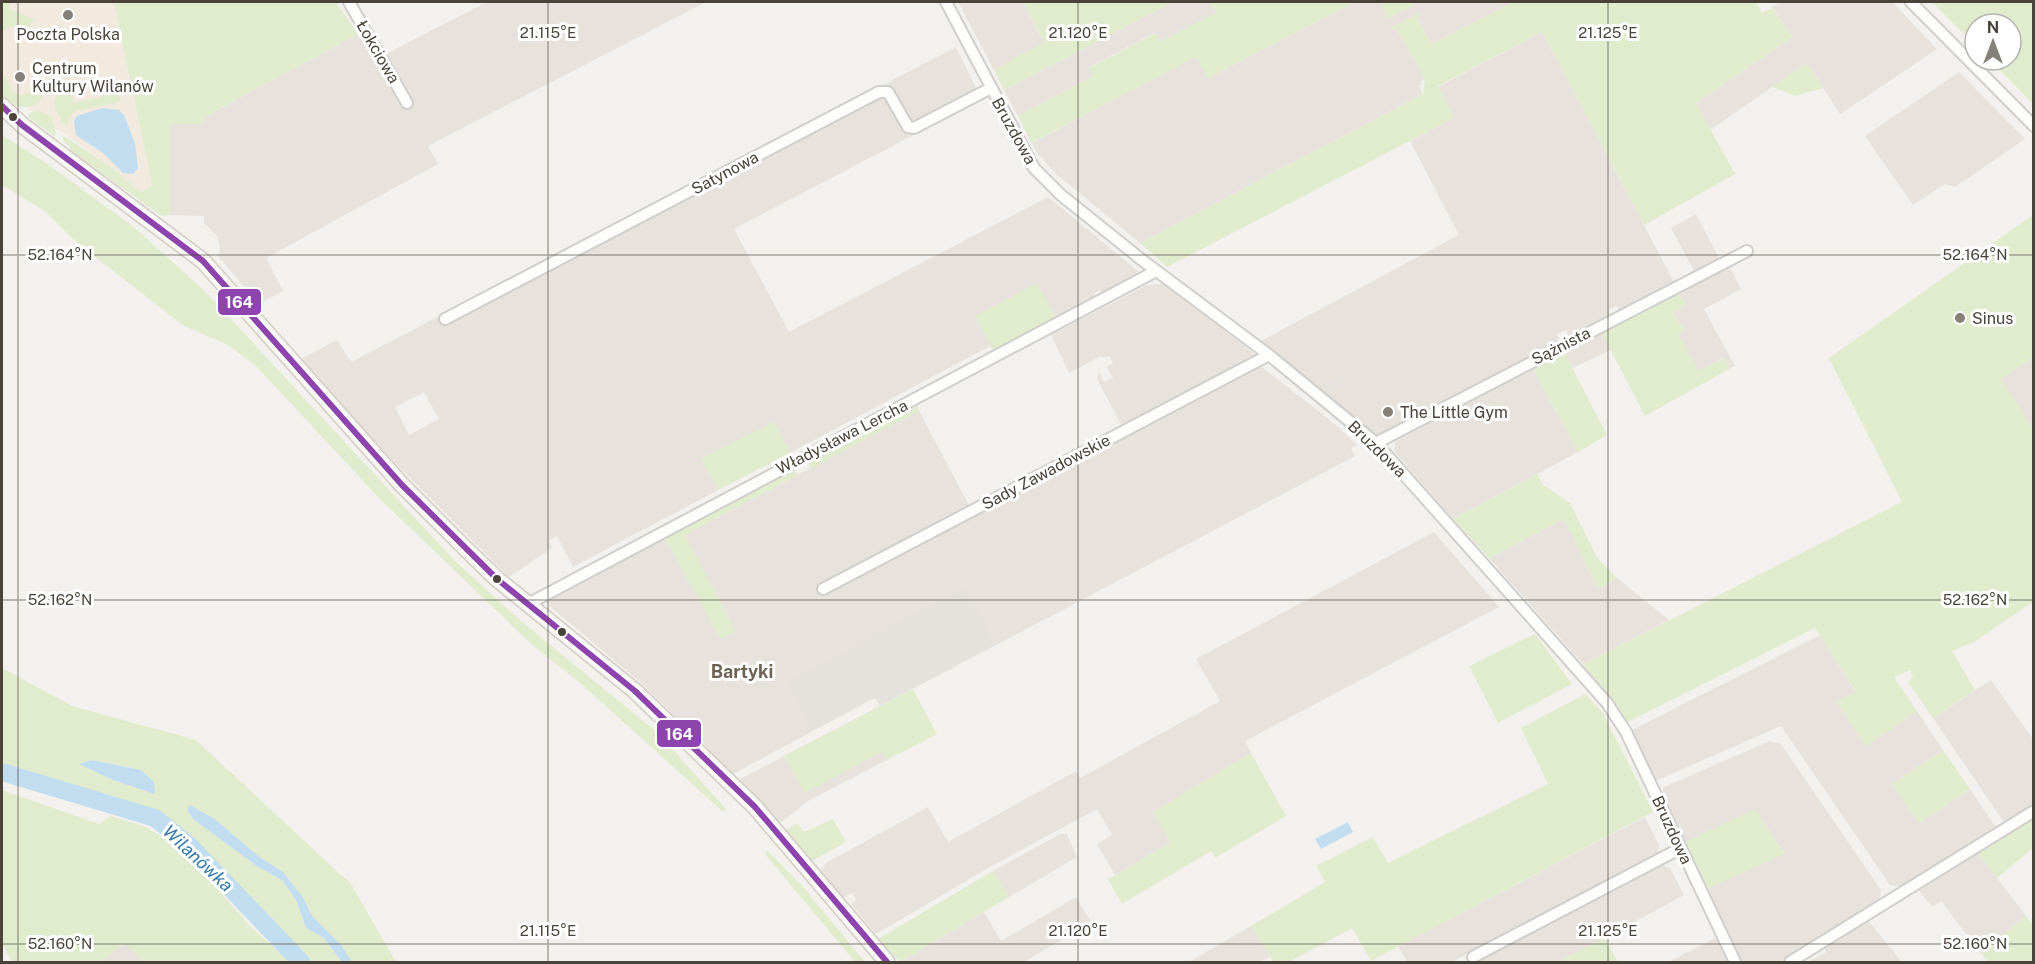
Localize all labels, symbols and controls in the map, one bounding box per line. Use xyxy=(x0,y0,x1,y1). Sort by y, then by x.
marker: Poczta Polska xyxy=(61,8,75,22)
north arrow xyxy=(1963,12,2023,72)
street label: Łokciowa xyxy=(352,17,404,87)
text: N xyxy=(1987,18,1999,37)
text: 21.115°E xyxy=(520,24,576,41)
text: 21.120°E xyxy=(1049,24,1107,41)
text: 21.125°E xyxy=(1578,24,1638,41)
place label: Poczta Polska xyxy=(16,25,120,44)
place label: Centrum Kultury Wilanów xyxy=(32,59,154,96)
marker: Centrum Kultury Wilanów xyxy=(13,70,27,84)
street label: Bruzdowa xyxy=(988,94,1040,168)
unlabelled marker xyxy=(7,111,19,123)
street label: Satynowa xyxy=(688,147,762,199)
text: 52.164°N xyxy=(27,246,93,263)
text: 52.164°N xyxy=(1942,246,2008,263)
line badge: 164 xyxy=(217,288,262,316)
text: 164 xyxy=(225,293,253,312)
place label: Sinus xyxy=(1972,309,2013,328)
marker: Sinus xyxy=(1953,311,1967,325)
street label: Sążnista xyxy=(1528,323,1594,369)
street label: Władysława Lercha xyxy=(773,396,911,478)
place label: The Little Gym xyxy=(1400,403,1508,422)
marker: The Little Gym xyxy=(1381,405,1395,419)
street label: Bruzdowa xyxy=(1344,417,1410,481)
street label: Sady Zawadowskie xyxy=(979,430,1113,514)
unlabelled marker xyxy=(491,573,503,585)
text: 52.162°N xyxy=(28,591,92,608)
text: 52.162°N xyxy=(1943,591,2007,608)
unlabelled marker xyxy=(556,626,568,638)
district label: Bartyki xyxy=(711,661,773,682)
line badge: 164 xyxy=(656,719,702,748)
text: 164 xyxy=(665,725,693,744)
street label: Bruzdowa xyxy=(1648,793,1696,867)
water label: Wilanówka xyxy=(159,820,237,896)
text: 21.115°E xyxy=(520,922,576,939)
text: 21.120°E xyxy=(1049,922,1107,939)
text: 21.125°E xyxy=(1578,922,1638,939)
text: 52.160°N xyxy=(28,935,92,952)
text: 52.160°N xyxy=(1943,935,2007,952)

